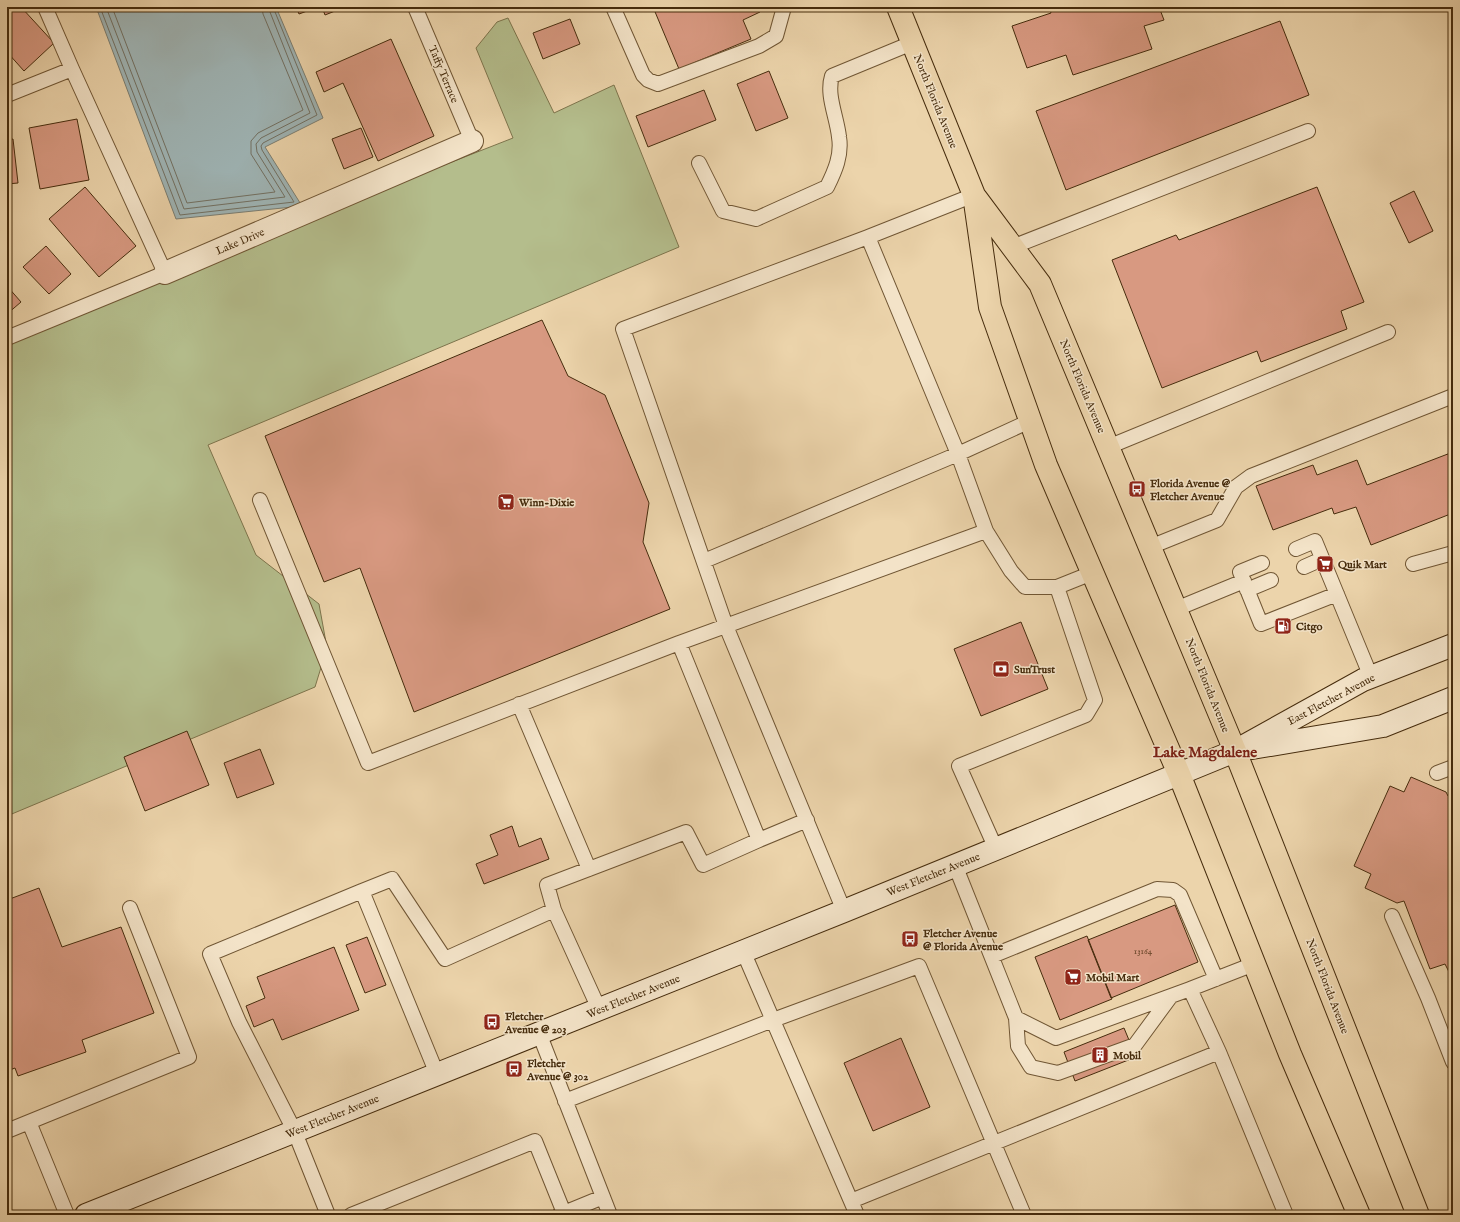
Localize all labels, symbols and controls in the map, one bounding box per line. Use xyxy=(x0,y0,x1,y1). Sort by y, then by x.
street label: Taffy Terrace xyxy=(425,44,461,105)
street label: North Florida Avenue xyxy=(910,52,960,151)
street label: Lake Drive xyxy=(214,225,267,258)
street label: North Florida Avenue xyxy=(1056,337,1108,435)
place label: Florida Avenue @ Fletcher Avenue xyxy=(1150,477,1231,504)
bus stop icon: Florida Avenue @ Fletcher Avenue xyxy=(1127,479,1147,499)
supermarket icon: Winn-Dixie xyxy=(496,492,516,512)
place label: Winn-Dixie xyxy=(518,496,574,510)
supermarket icon: Quik Mart xyxy=(1315,554,1335,574)
place label: Quik Mart xyxy=(1338,558,1387,572)
fuel station icon: Citgo xyxy=(1273,616,1293,636)
place label: Citgo xyxy=(1296,620,1322,634)
street label: North Florida Avenue xyxy=(1182,636,1232,735)
bank icon: SunTrust xyxy=(991,659,1011,679)
place label: SunTrust xyxy=(1014,663,1055,677)
street label: East Fletcher Avenue xyxy=(1285,671,1378,729)
district label: Lake Magdalene xyxy=(1153,743,1257,762)
street label: West Fletcher Avenue xyxy=(885,850,982,900)
place label: Fletcher Avenue @ Florida Avenue xyxy=(923,927,1003,954)
bus stop icon: Fletcher Avenue @ Florida Avenue xyxy=(900,929,920,949)
street label: North Florida Avenue xyxy=(1303,937,1352,1036)
house number: 13164 xyxy=(1134,946,1153,957)
supermarket icon: Mobil Mart xyxy=(1063,967,1083,987)
place label: Mobil Mart xyxy=(1086,971,1139,985)
street label: West Fletcher Avenue xyxy=(585,972,682,1022)
place label: Fletcher Avenue @ 203 xyxy=(504,1010,566,1037)
bus stop icon: Fletcher Avenue @ 203 xyxy=(482,1012,502,1032)
building icon: Mobil xyxy=(1090,1045,1110,1065)
place label: Mobil xyxy=(1113,1049,1142,1063)
place label: Fletcher Avenue @ 302 xyxy=(526,1057,589,1084)
bus stop icon: Fletcher Avenue @ 302 xyxy=(504,1059,524,1079)
street label: West Fletcher Avenue xyxy=(284,1092,381,1142)

